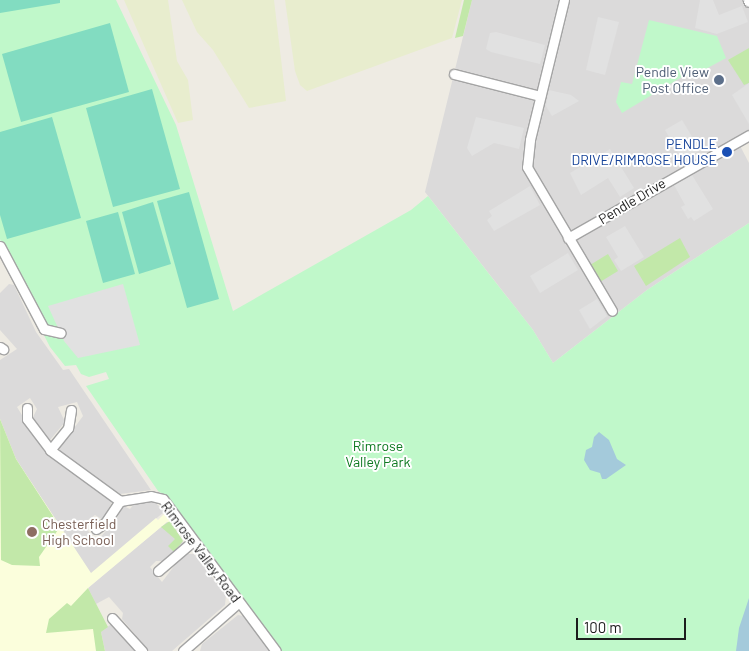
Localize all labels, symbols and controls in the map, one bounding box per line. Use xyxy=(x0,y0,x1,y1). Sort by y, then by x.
place label: Pendle View Post Office xyxy=(636,64,709,96)
marker: Pendle View Post Office xyxy=(713,74,725,86)
place label: PENDLE DRIVE/RIMROSE HOUSE xyxy=(572,136,717,168)
marker: PENDLE DRIVE/RIMROSE HOUSE xyxy=(721,146,733,158)
street label: Pendle Drive xyxy=(595,174,669,228)
park label: Rimrose Valley Park xyxy=(345,438,411,471)
street label: Rimrose Valley Road xyxy=(158,498,244,606)
place label: Chesterfield High School xyxy=(42,516,116,548)
marker: Chesterfield High School xyxy=(26,526,38,538)
scale bar xyxy=(579,608,689,640)
text: 100 m xyxy=(584,618,622,636)

